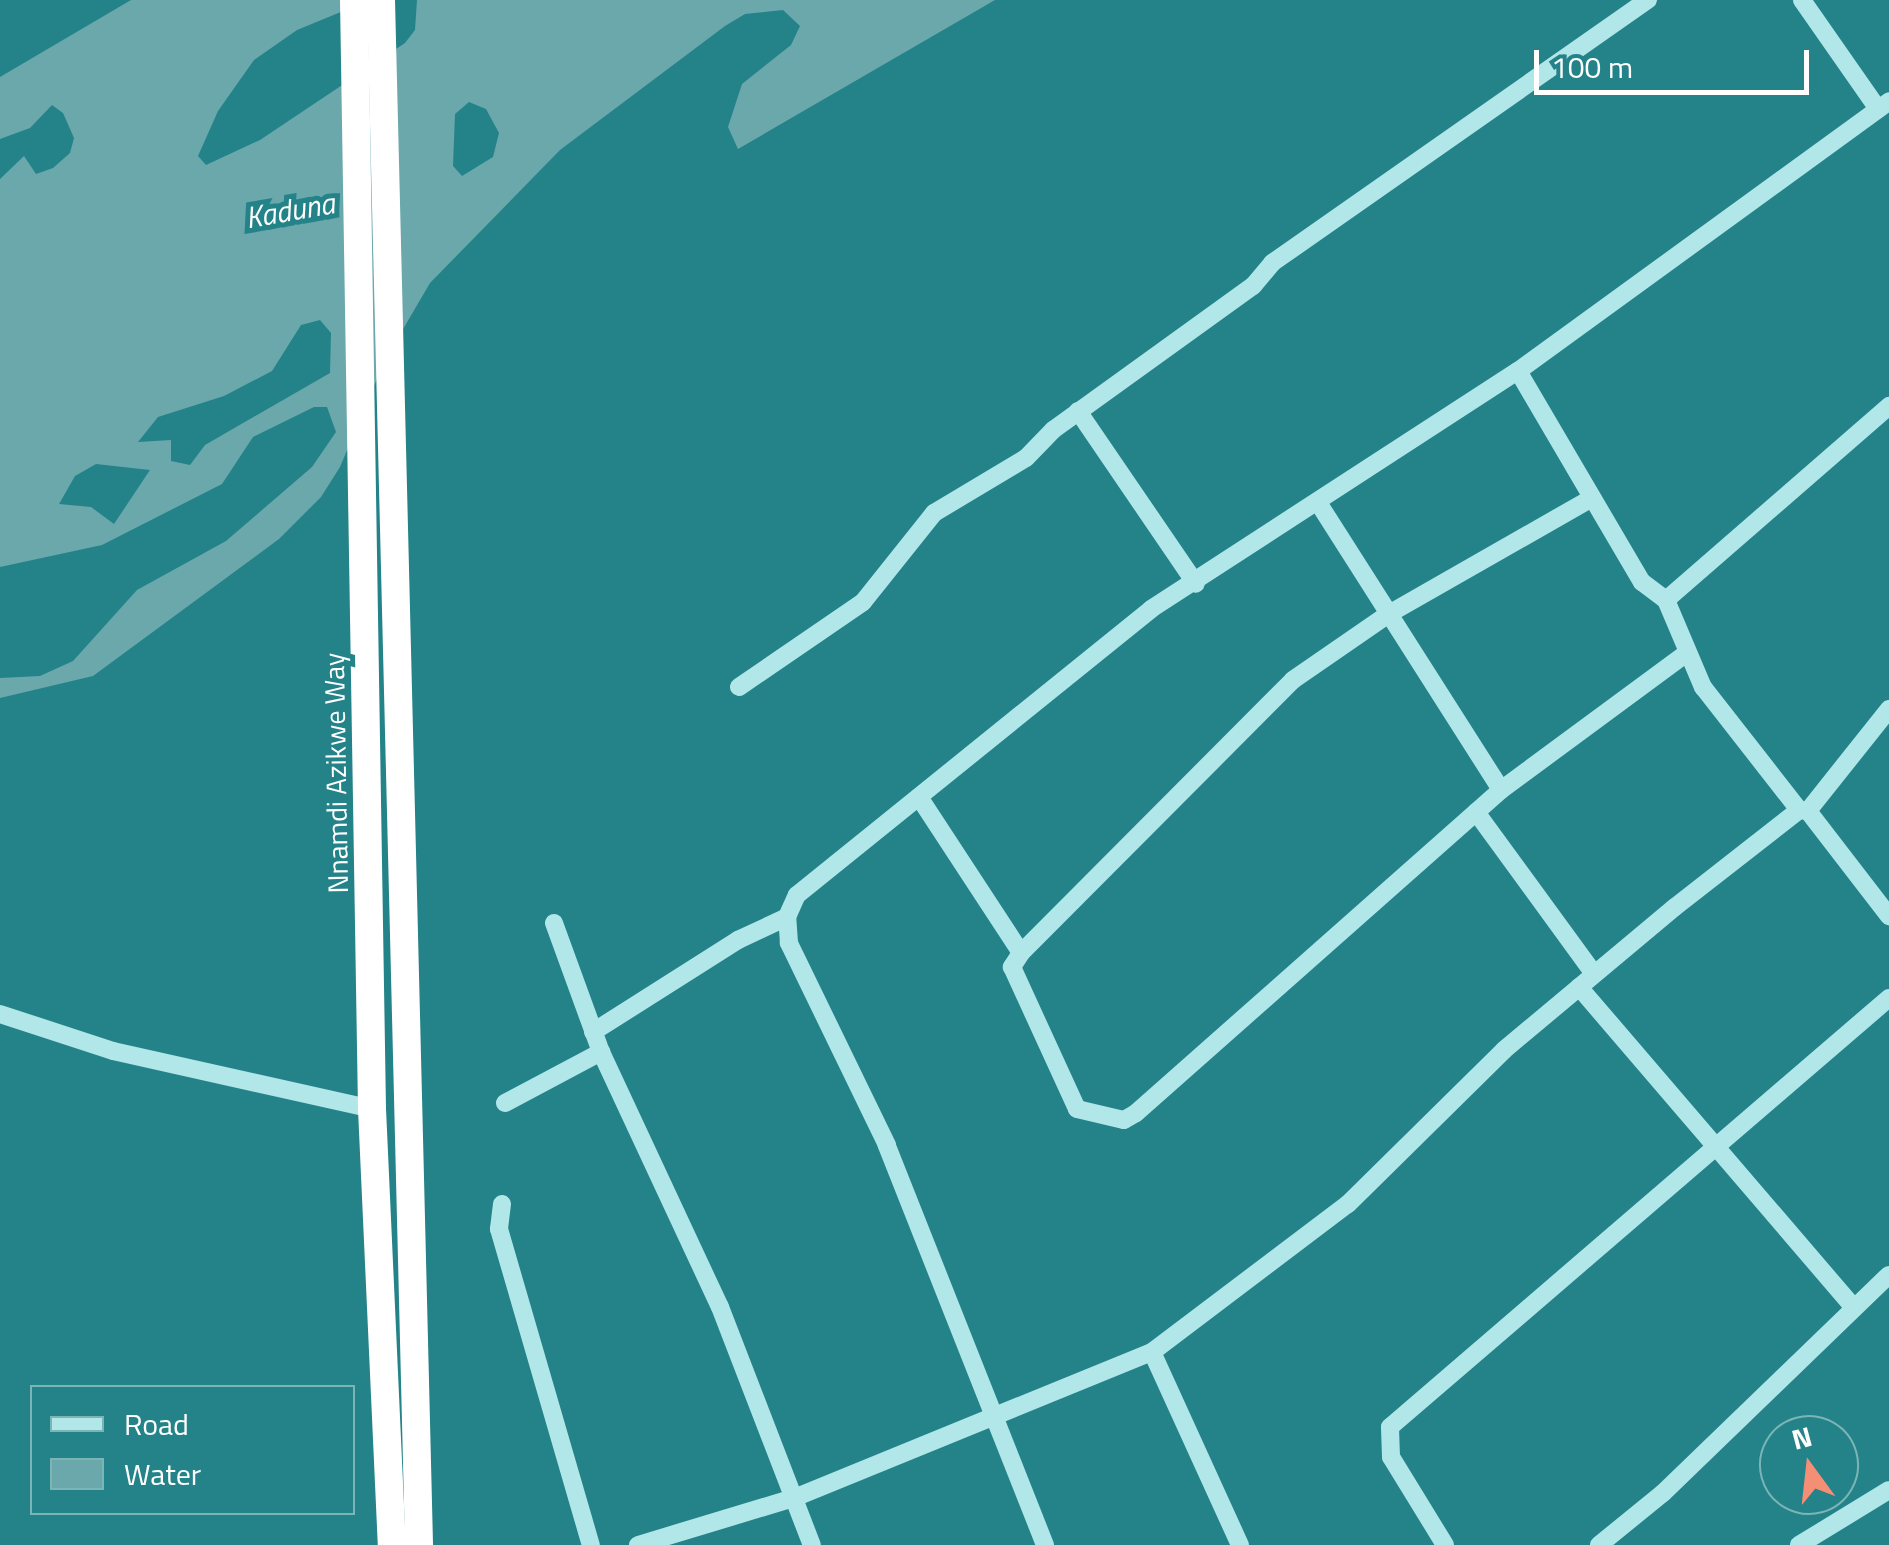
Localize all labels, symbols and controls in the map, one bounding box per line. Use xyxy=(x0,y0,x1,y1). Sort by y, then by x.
scale bar xyxy=(1539,30,1814,92)
text: 100 m xyxy=(1551,44,1633,90)
water label: Kaduna xyxy=(243,184,337,236)
street label: Nnamdi Azikwe Way xyxy=(317,652,355,894)
legend xyxy=(30,1385,355,1515)
text: Road xyxy=(124,1401,189,1447)
text: N xyxy=(1787,1414,1817,1461)
north arrow xyxy=(1759,1415,1859,1515)
text: Water xyxy=(124,1451,201,1497)

